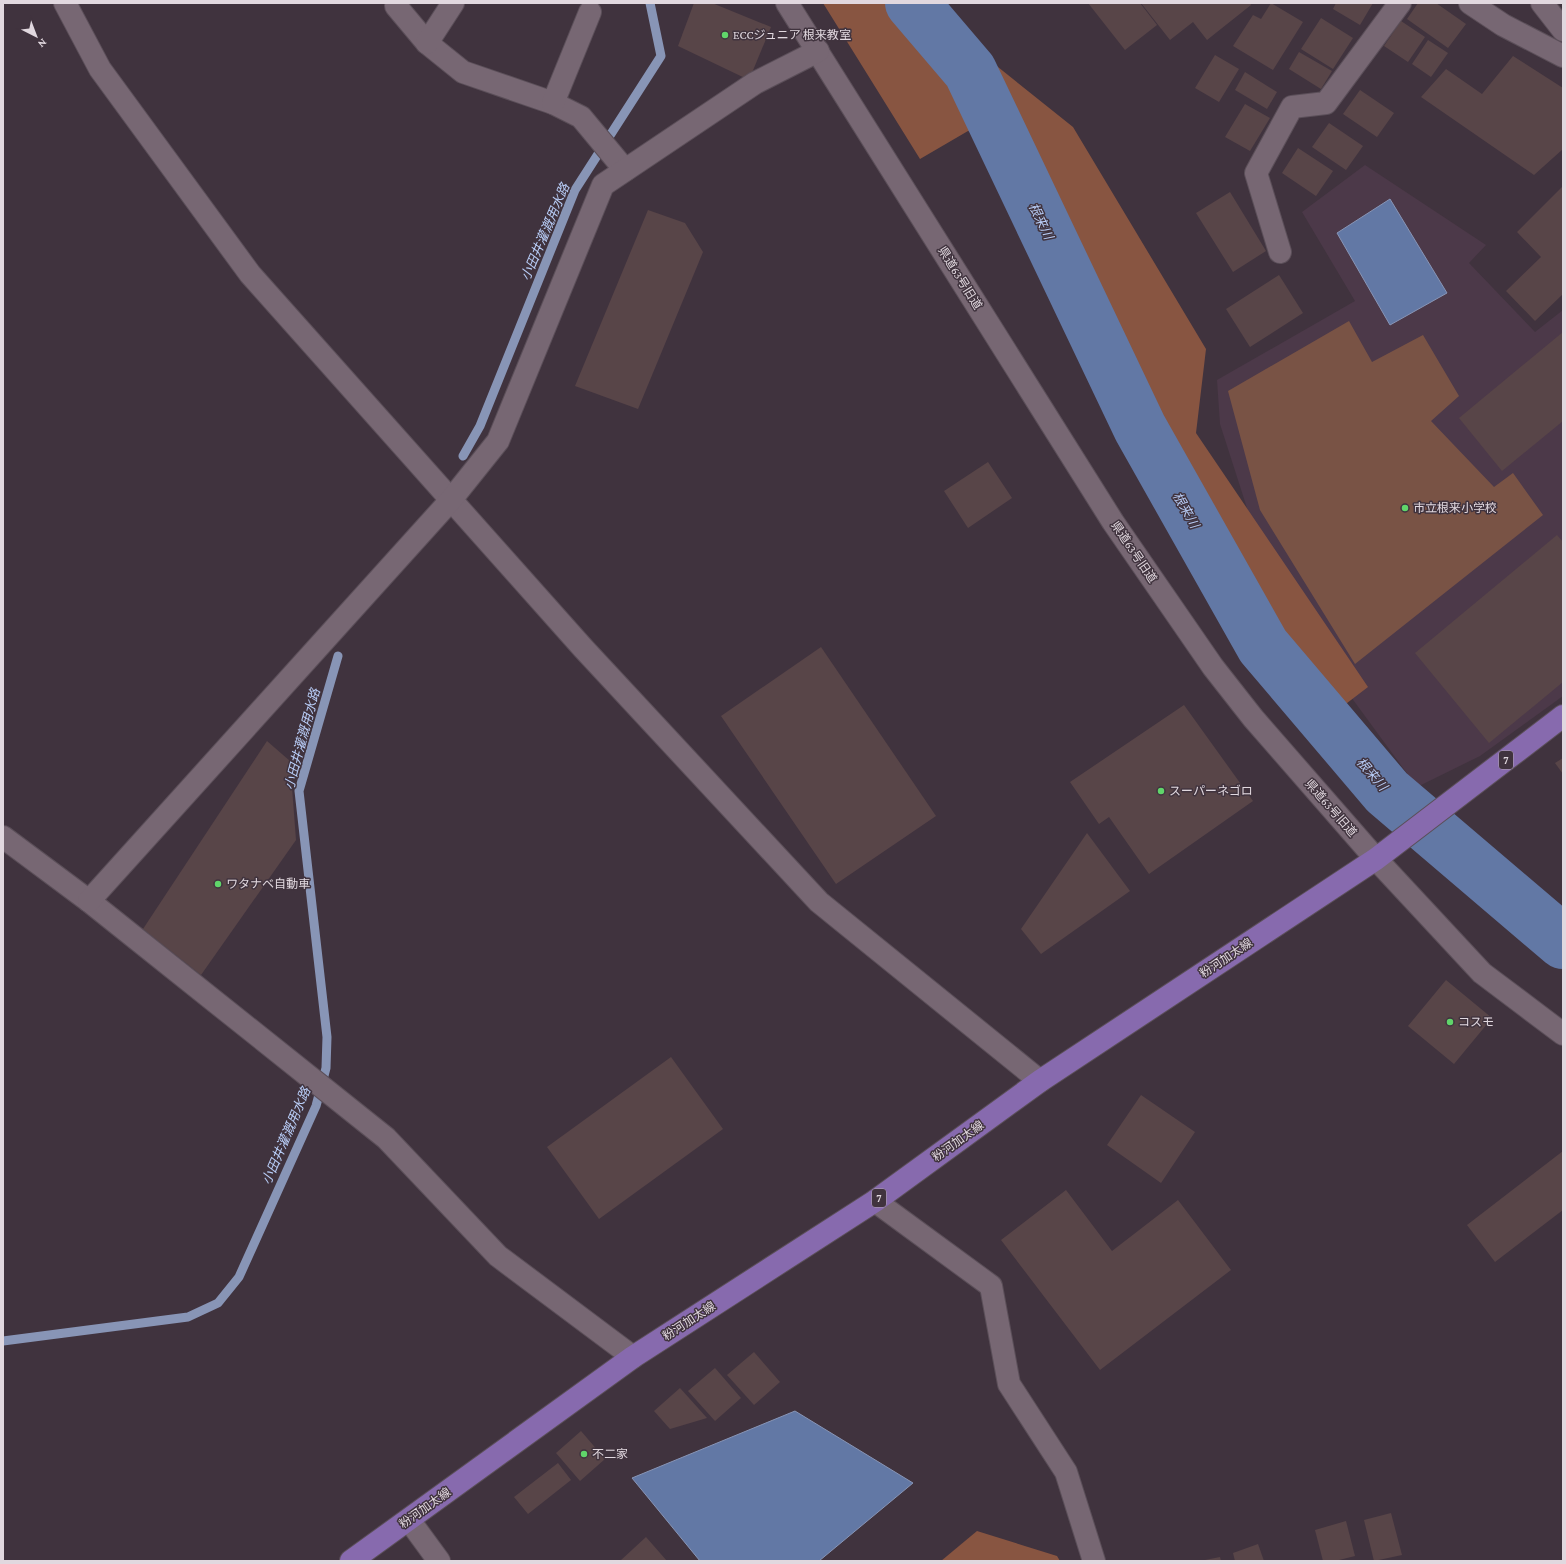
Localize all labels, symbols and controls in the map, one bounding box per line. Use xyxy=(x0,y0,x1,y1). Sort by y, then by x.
north arrow xyxy=(16,16,56,56)
place label: ECCジュニア 根来教室 xyxy=(733,28,851,42)
marker: ECCジュニア 根来教室 xyxy=(720,30,730,40)
text: N xyxy=(36,36,49,51)
water label: 小田井灌漑用水路 xyxy=(518,180,573,283)
water label: 根来川 xyxy=(1026,200,1057,244)
street label: 県道63号旧道 xyxy=(935,244,985,312)
water label: 根来川 xyxy=(1170,489,1203,532)
place label: 市立根来小学校 xyxy=(1413,501,1497,515)
marker: 市立根来小学校 xyxy=(1400,503,1410,513)
street label: 県道63号旧道 xyxy=(1108,518,1160,586)
water label: 小田井灌漑用水路 xyxy=(281,686,323,791)
road number: 7 xyxy=(1499,751,1513,769)
water label: 根来川 xyxy=(1354,754,1392,795)
street label: 県道63号旧道 xyxy=(1302,776,1360,840)
place label: スーパーネゴロ xyxy=(1169,784,1253,798)
marker: スーパーネゴロ xyxy=(1156,786,1166,796)
place label: ワタナベ自動車 xyxy=(226,877,310,891)
marker: ワタナベ自動車 xyxy=(213,879,223,889)
street label: 粉河加太線 xyxy=(1197,935,1255,981)
place label: コスモ xyxy=(1458,1015,1494,1029)
marker: コスモ xyxy=(1445,1017,1455,1027)
water label: 小田井灌漑用水路 xyxy=(259,1084,314,1187)
street label: 粉河加太線 xyxy=(930,1118,986,1164)
road number: 7 xyxy=(872,1189,886,1207)
street label: 粉河加太線 xyxy=(660,1299,718,1343)
place label: 不二家 xyxy=(592,1447,628,1461)
marker: 不二家 xyxy=(579,1449,589,1459)
street label: 粉河加太線 xyxy=(397,1485,453,1531)

